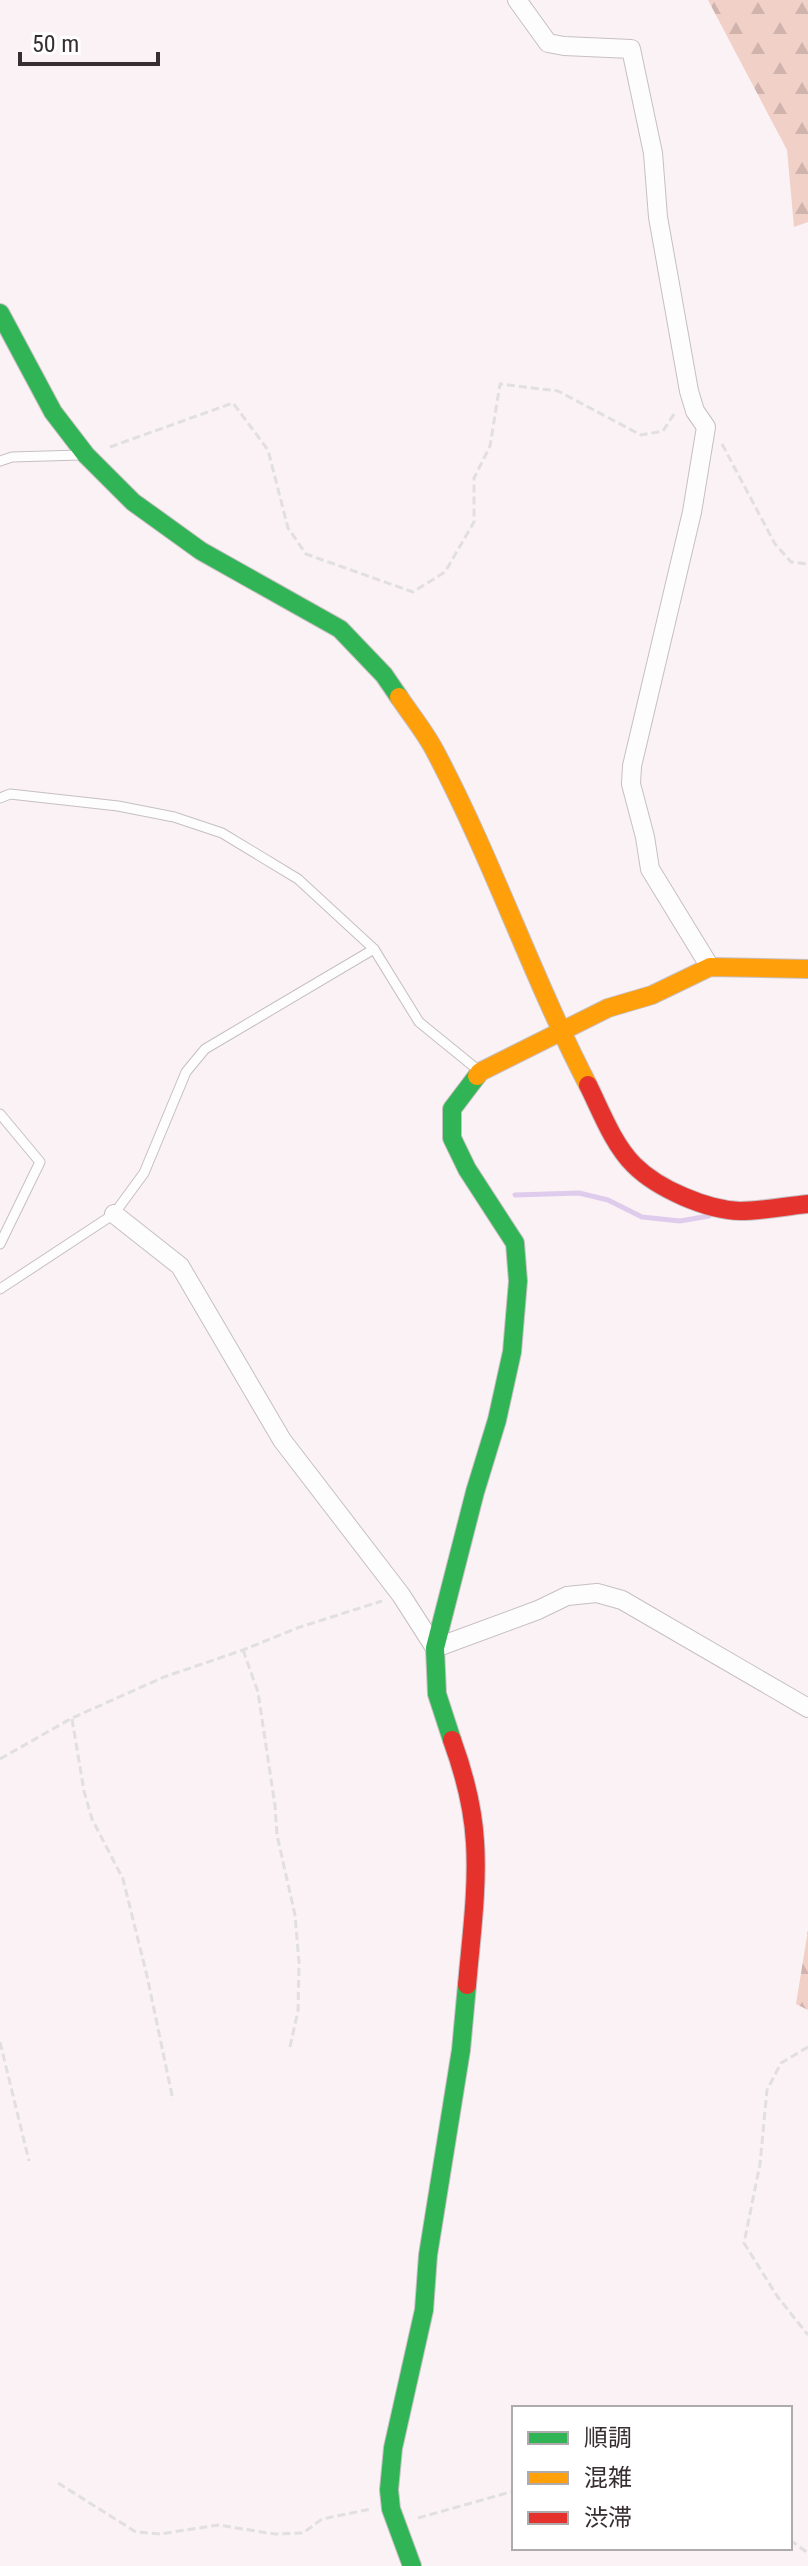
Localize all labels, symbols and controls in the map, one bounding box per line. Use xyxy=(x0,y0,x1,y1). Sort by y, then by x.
scale bar xyxy=(20,16,158,66)
text: 50 m xyxy=(32,30,79,58)
legend xyxy=(512,2406,792,2550)
text: 順調 xyxy=(584,2424,632,2452)
text: 混雑 xyxy=(584,2464,632,2492)
text: 渋滞 xyxy=(584,2504,632,2532)

